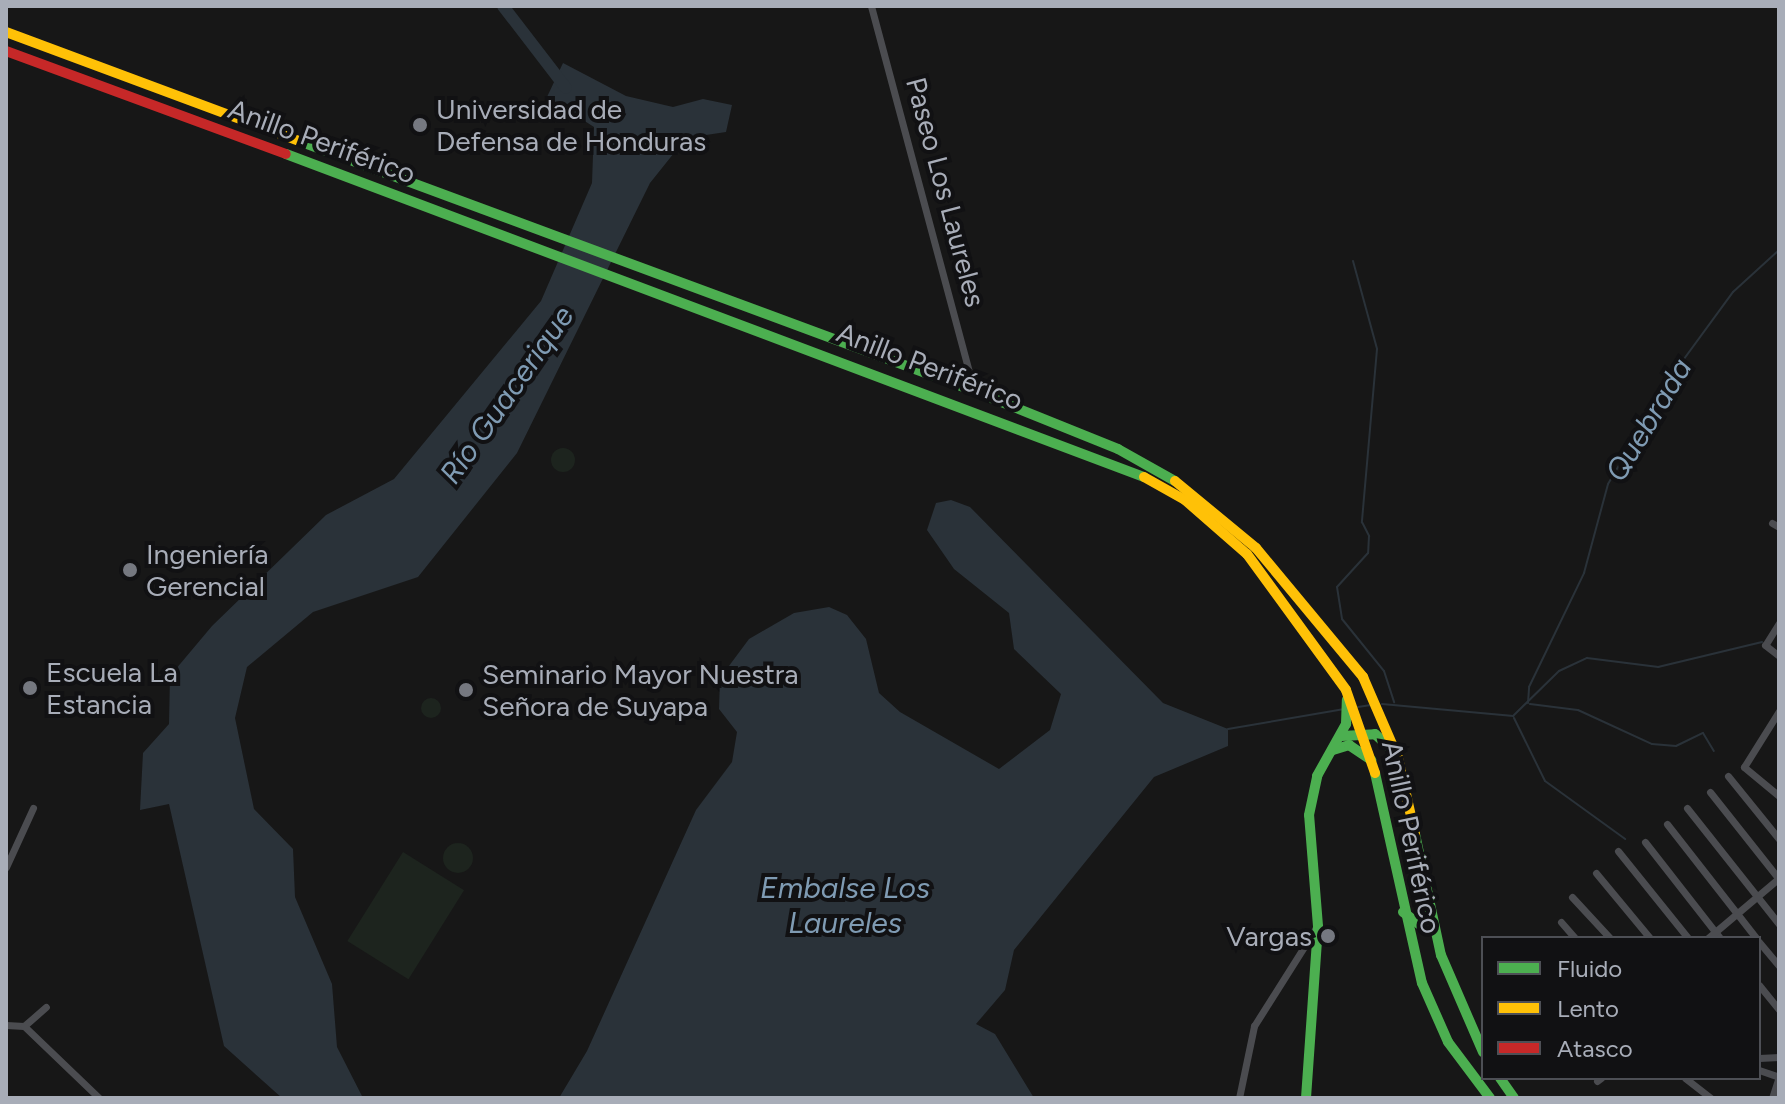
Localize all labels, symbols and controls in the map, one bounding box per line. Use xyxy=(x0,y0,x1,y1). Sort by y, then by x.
street label: Paseo Los Laureles xyxy=(899,74,993,310)
street label: Anillo Periférico xyxy=(224,92,420,190)
place label: Universidad de Defensa de Honduras xyxy=(436,92,706,158)
marker: Universidad de Defensa de Honduras xyxy=(411,116,429,134)
water label: Río Guacerique xyxy=(432,299,582,491)
street label: Anillo Periférico xyxy=(832,315,1028,417)
water label: Quebrada xyxy=(1598,352,1700,488)
place label: Ingeniería Gerencial xyxy=(146,537,269,603)
marker: Ingeniería Gerencial xyxy=(121,561,139,579)
place label: Escuela La Estancia xyxy=(46,655,178,721)
place label: Seminario Mayor Nuestra Señora de Suyapa xyxy=(482,657,799,723)
marker: Escuela La Estancia xyxy=(21,679,39,697)
marker: Seminario Mayor Nuestra Señora de Suyapa xyxy=(457,681,475,699)
street label: Anillo Periférico xyxy=(1375,737,1449,937)
water label: Embalse Los Laureles xyxy=(760,870,930,940)
place label: Vargas xyxy=(1226,919,1312,953)
marker: Vargas xyxy=(1319,927,1337,945)
legend xyxy=(1481,936,1761,1080)
text: Fluido xyxy=(1557,954,1622,983)
text: Lento xyxy=(1557,994,1619,1023)
text: Atasco xyxy=(1557,1034,1633,1063)

